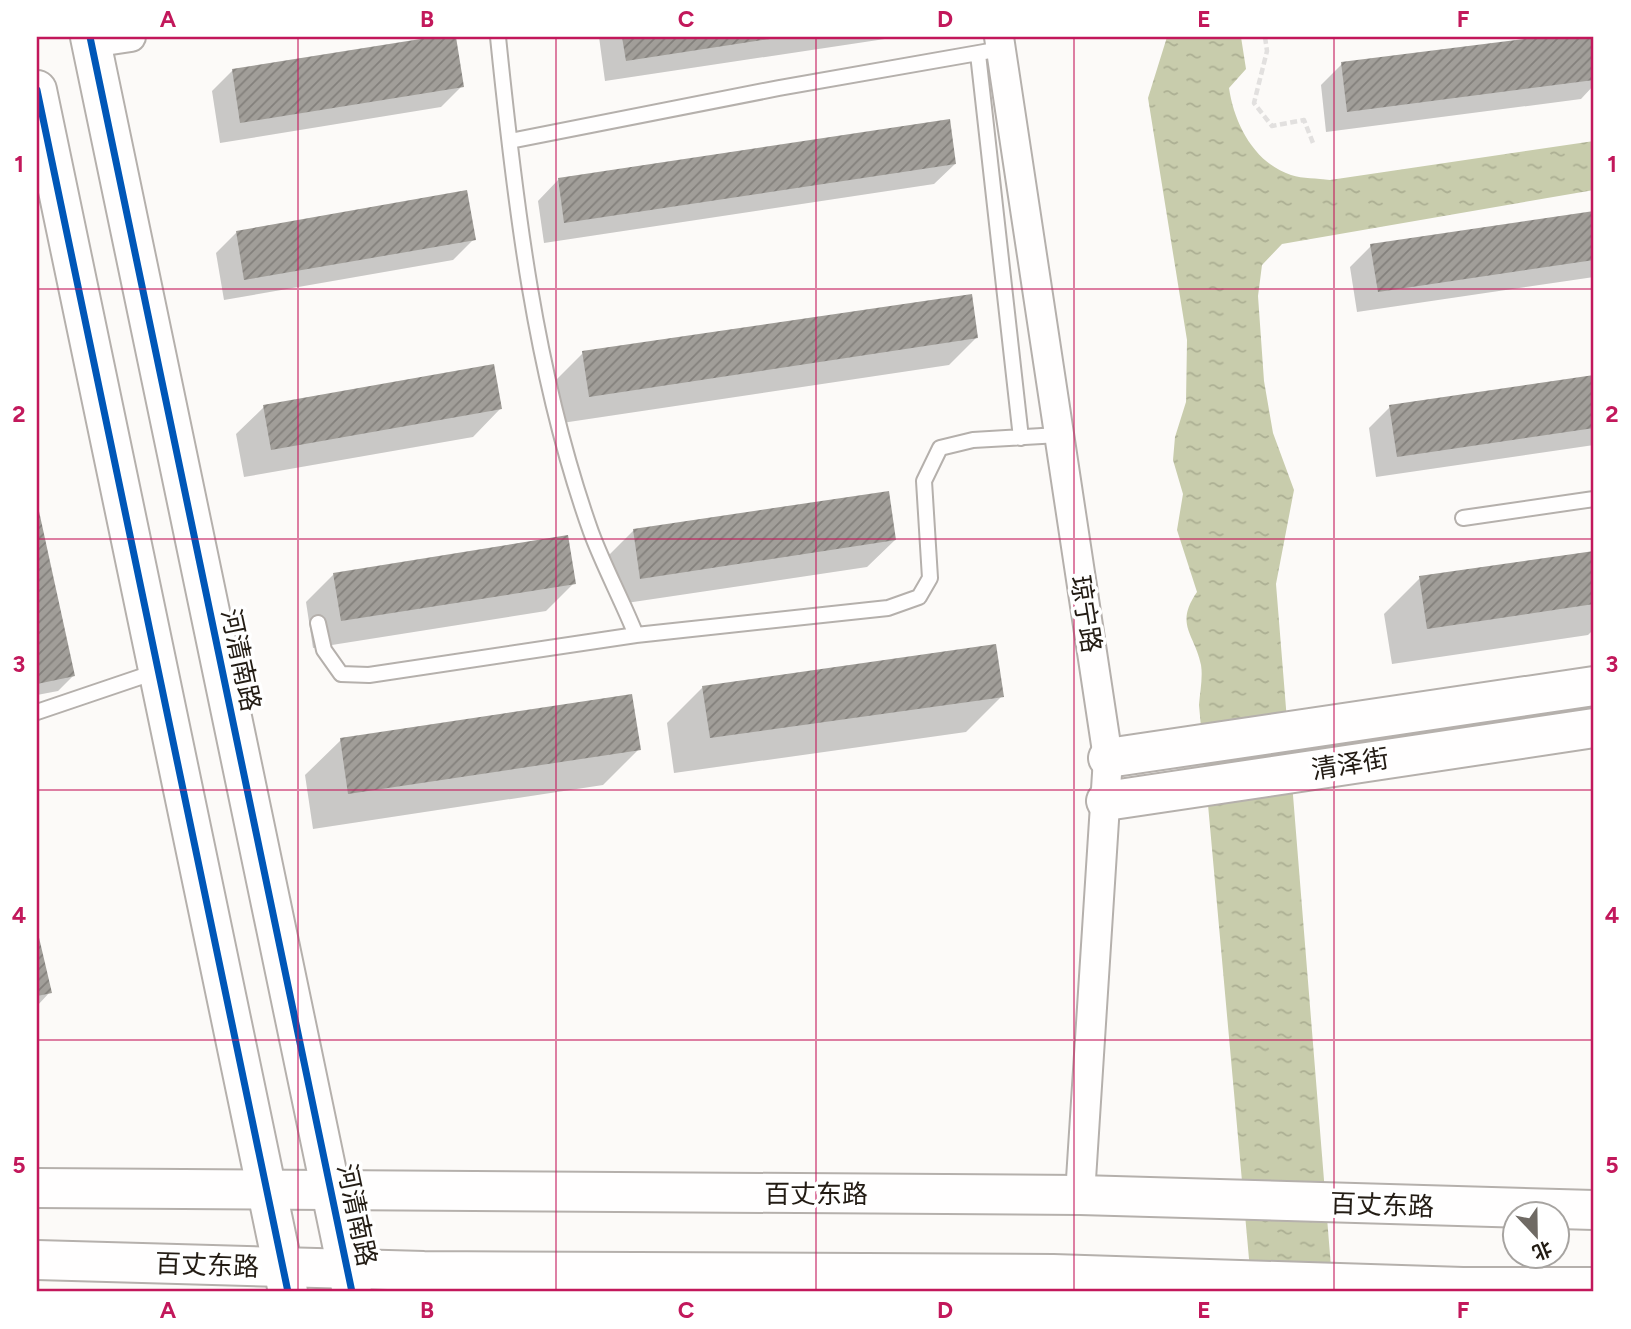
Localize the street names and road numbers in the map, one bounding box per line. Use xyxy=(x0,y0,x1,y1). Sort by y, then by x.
street label: 琼宁路 xyxy=(1064,573,1108,655)
street label: 河清南路 xyxy=(215,606,267,714)
street label: 清泽街 xyxy=(1309,742,1391,786)
street label: 河清南路 xyxy=(331,1161,383,1269)
street label: 百丈东路 xyxy=(764,1178,868,1210)
street label: 百丈东路 xyxy=(1329,1187,1435,1223)
street label: 百丈东路 xyxy=(154,1247,260,1283)

